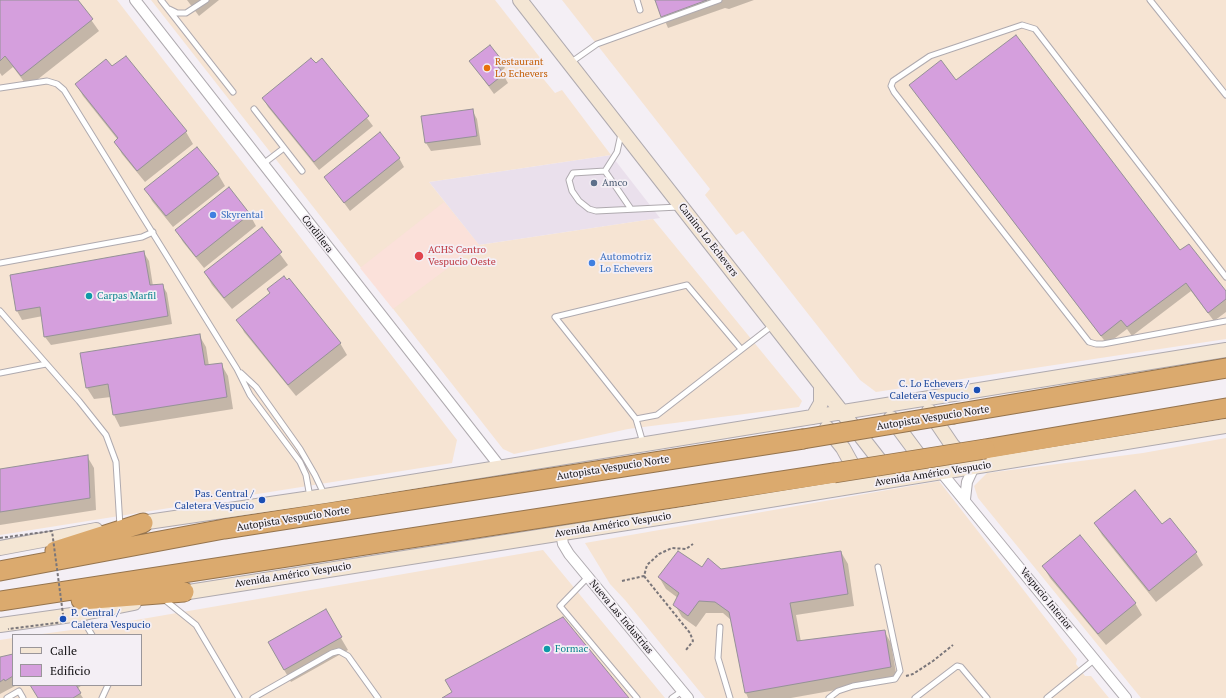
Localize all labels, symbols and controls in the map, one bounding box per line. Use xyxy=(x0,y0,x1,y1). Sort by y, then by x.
place label: Restaurant Lo Echevers xyxy=(495,56,548,80)
marker: Restaurant Lo Echevers xyxy=(482,63,492,73)
place label: Amco xyxy=(602,177,627,189)
marker: Amco xyxy=(589,178,599,188)
street label: Camino Lo Echevers xyxy=(676,201,740,279)
place label: Skyrental xyxy=(221,209,263,221)
marker: Skyrental xyxy=(208,210,218,220)
street label: Cordillera xyxy=(299,213,335,255)
place label: ACHS Centro Vespucio Oeste xyxy=(428,244,496,268)
marker: ACHS Centro Vespucio Oeste xyxy=(413,250,425,262)
place label: Automotriz Lo Echevers xyxy=(600,251,653,274)
marker: Automotriz Lo Echevers xyxy=(587,258,597,268)
place label: Carpas Marfil xyxy=(97,290,156,302)
marker: Carpas Marfil xyxy=(84,291,94,301)
place label: C. Lo Echevers / Caletera Vespucio xyxy=(890,378,969,402)
marker: C. Lo Echevers / Caletera Vespucio xyxy=(972,385,982,395)
street label: Autopista Vespucio Norte xyxy=(876,403,990,433)
street label: Autopista Vespucio Norte xyxy=(556,453,670,483)
street label: Avenida Américo Vespucio xyxy=(874,459,992,489)
place label: Pas. Central / Caletera Vespucio xyxy=(175,488,254,512)
marker: Pas. Central / Caletera Vespucio xyxy=(257,495,267,505)
street label: Autopista Vespucio Norte xyxy=(236,504,350,534)
street label: Avenida Américo Vespucio xyxy=(554,510,672,540)
street label: Avenida Américo Vespucio xyxy=(234,560,352,590)
street label: Vespucio Interior xyxy=(1017,565,1075,633)
street label: Nueva Las Industrias xyxy=(587,578,655,656)
place label: P. Central / Caletera Vespucio xyxy=(71,607,150,630)
marker: P. Central / Caletera Vespucio xyxy=(58,614,68,624)
legend xyxy=(12,634,142,686)
text: Calle xyxy=(50,643,77,658)
place label: Formac xyxy=(555,643,588,655)
marker: Formac xyxy=(542,644,552,654)
text: Edificio xyxy=(50,663,90,678)

